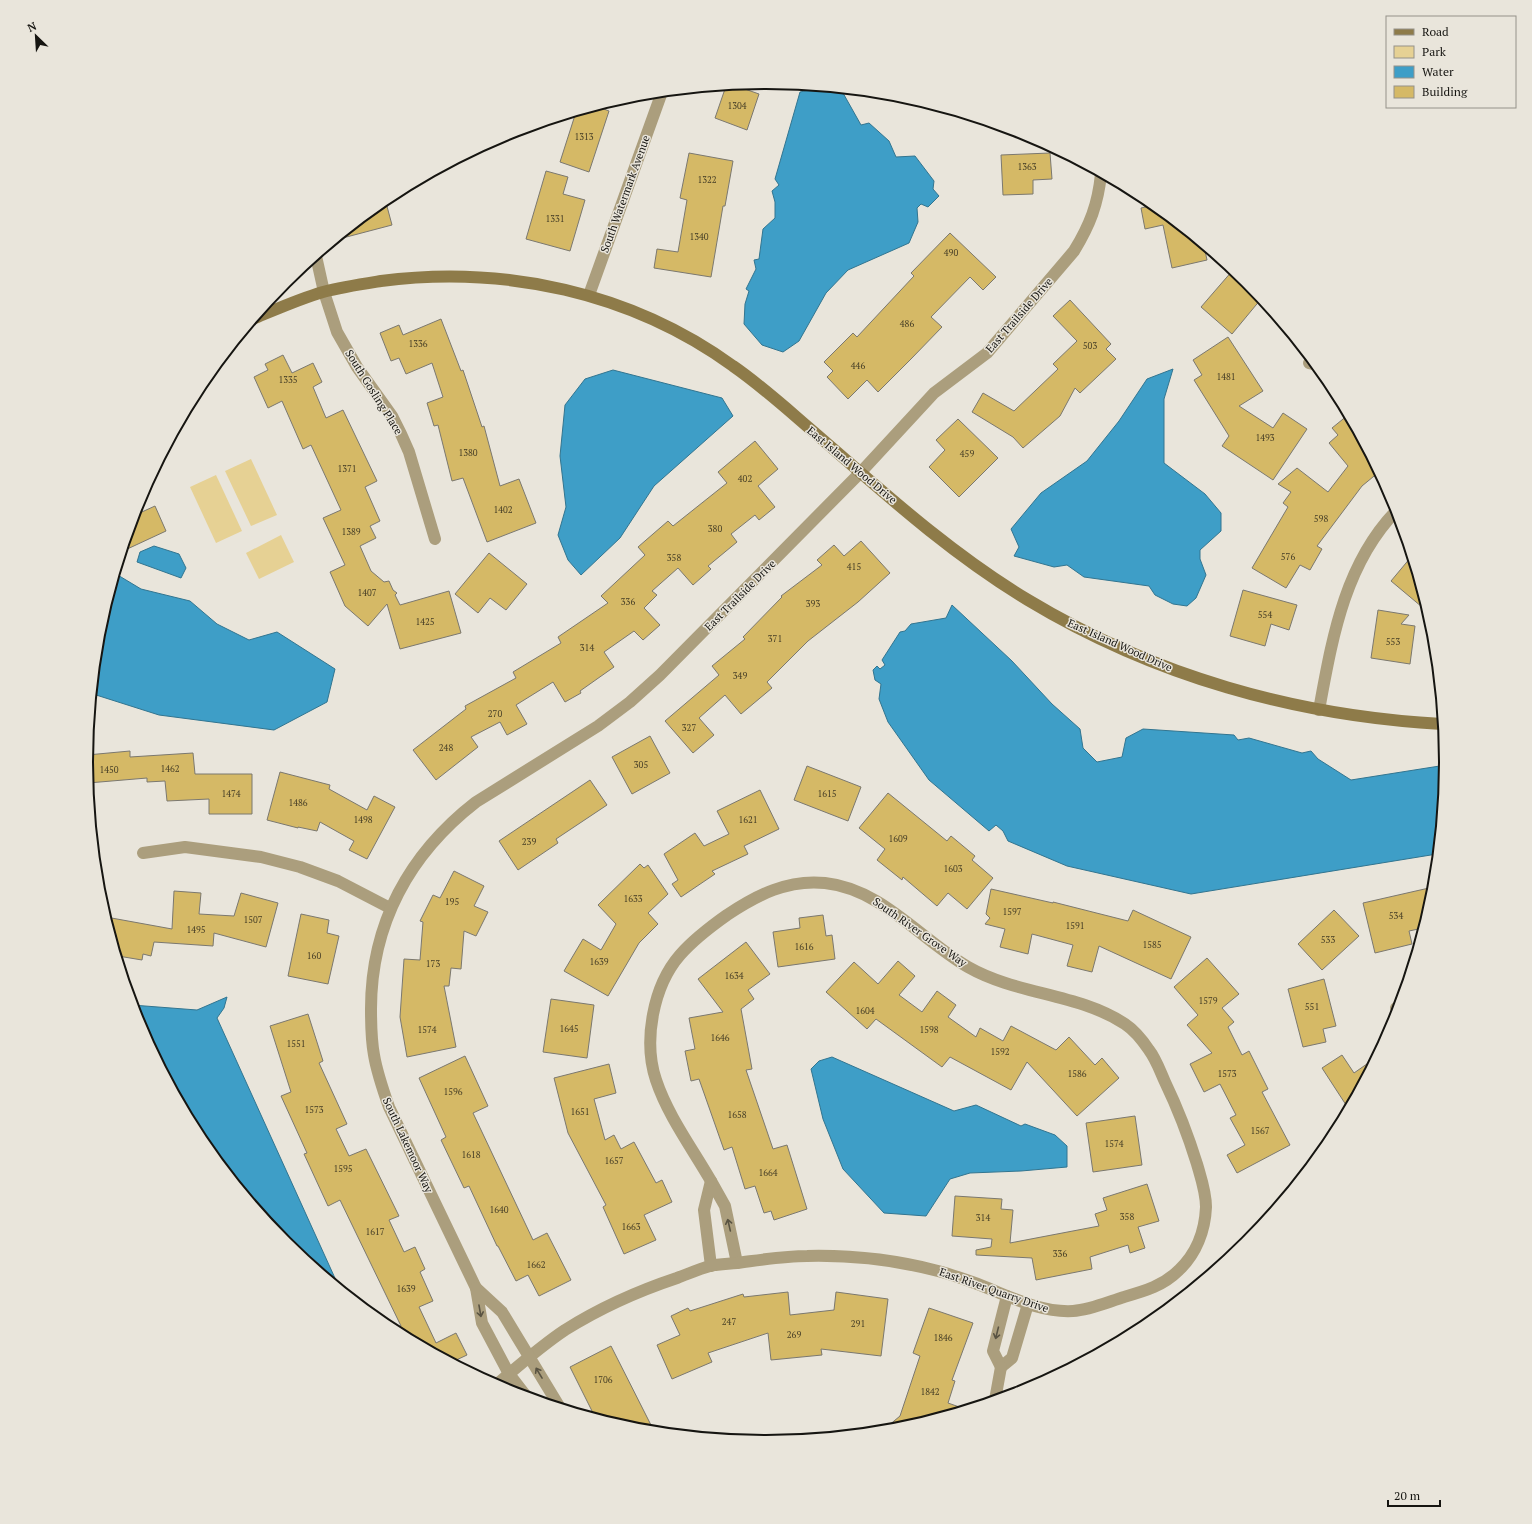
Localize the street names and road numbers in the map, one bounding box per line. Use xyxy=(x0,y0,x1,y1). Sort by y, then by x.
street label: South Watermark Avenue xyxy=(597,133,653,255)
street label: East Trailside Drive xyxy=(983,274,1056,355)
street label: South Gosling Place xyxy=(342,347,406,437)
street label: East Island Wood Drive xyxy=(804,423,900,507)
street label: East Trailside Drive xyxy=(701,556,779,634)
street label: East Island Wood Drive xyxy=(1066,616,1175,675)
street label: South River Grove Way xyxy=(870,894,970,970)
street label: South Lakemoor Way xyxy=(380,1095,436,1195)
street label: East River Quarry Drive xyxy=(937,1265,1051,1315)

